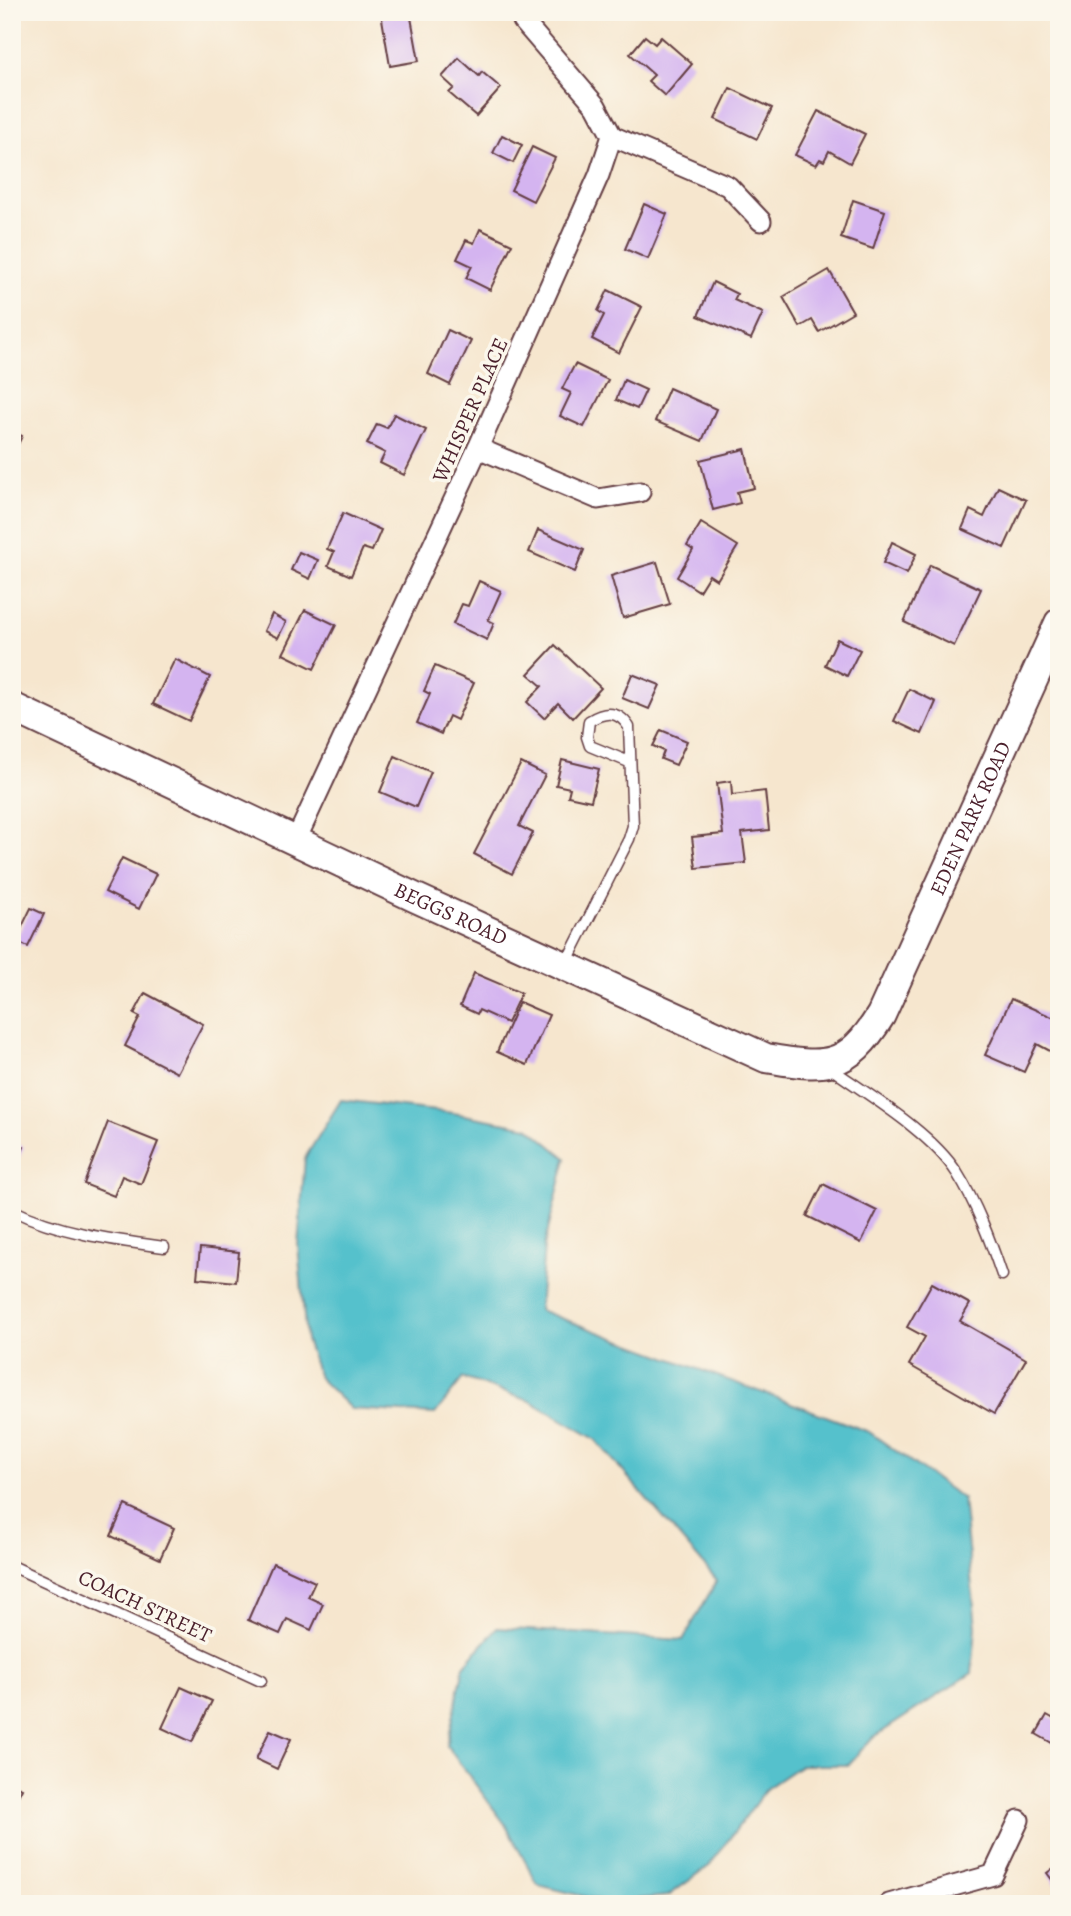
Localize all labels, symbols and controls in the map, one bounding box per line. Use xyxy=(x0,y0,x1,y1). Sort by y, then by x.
street label: WHISPER PLACE xyxy=(425,333,514,488)
street label: EDEN PARK ROAD xyxy=(923,737,1017,900)
street label: BEGGS ROAD xyxy=(389,876,512,952)
street label: COACH STREET xyxy=(74,1563,217,1649)

